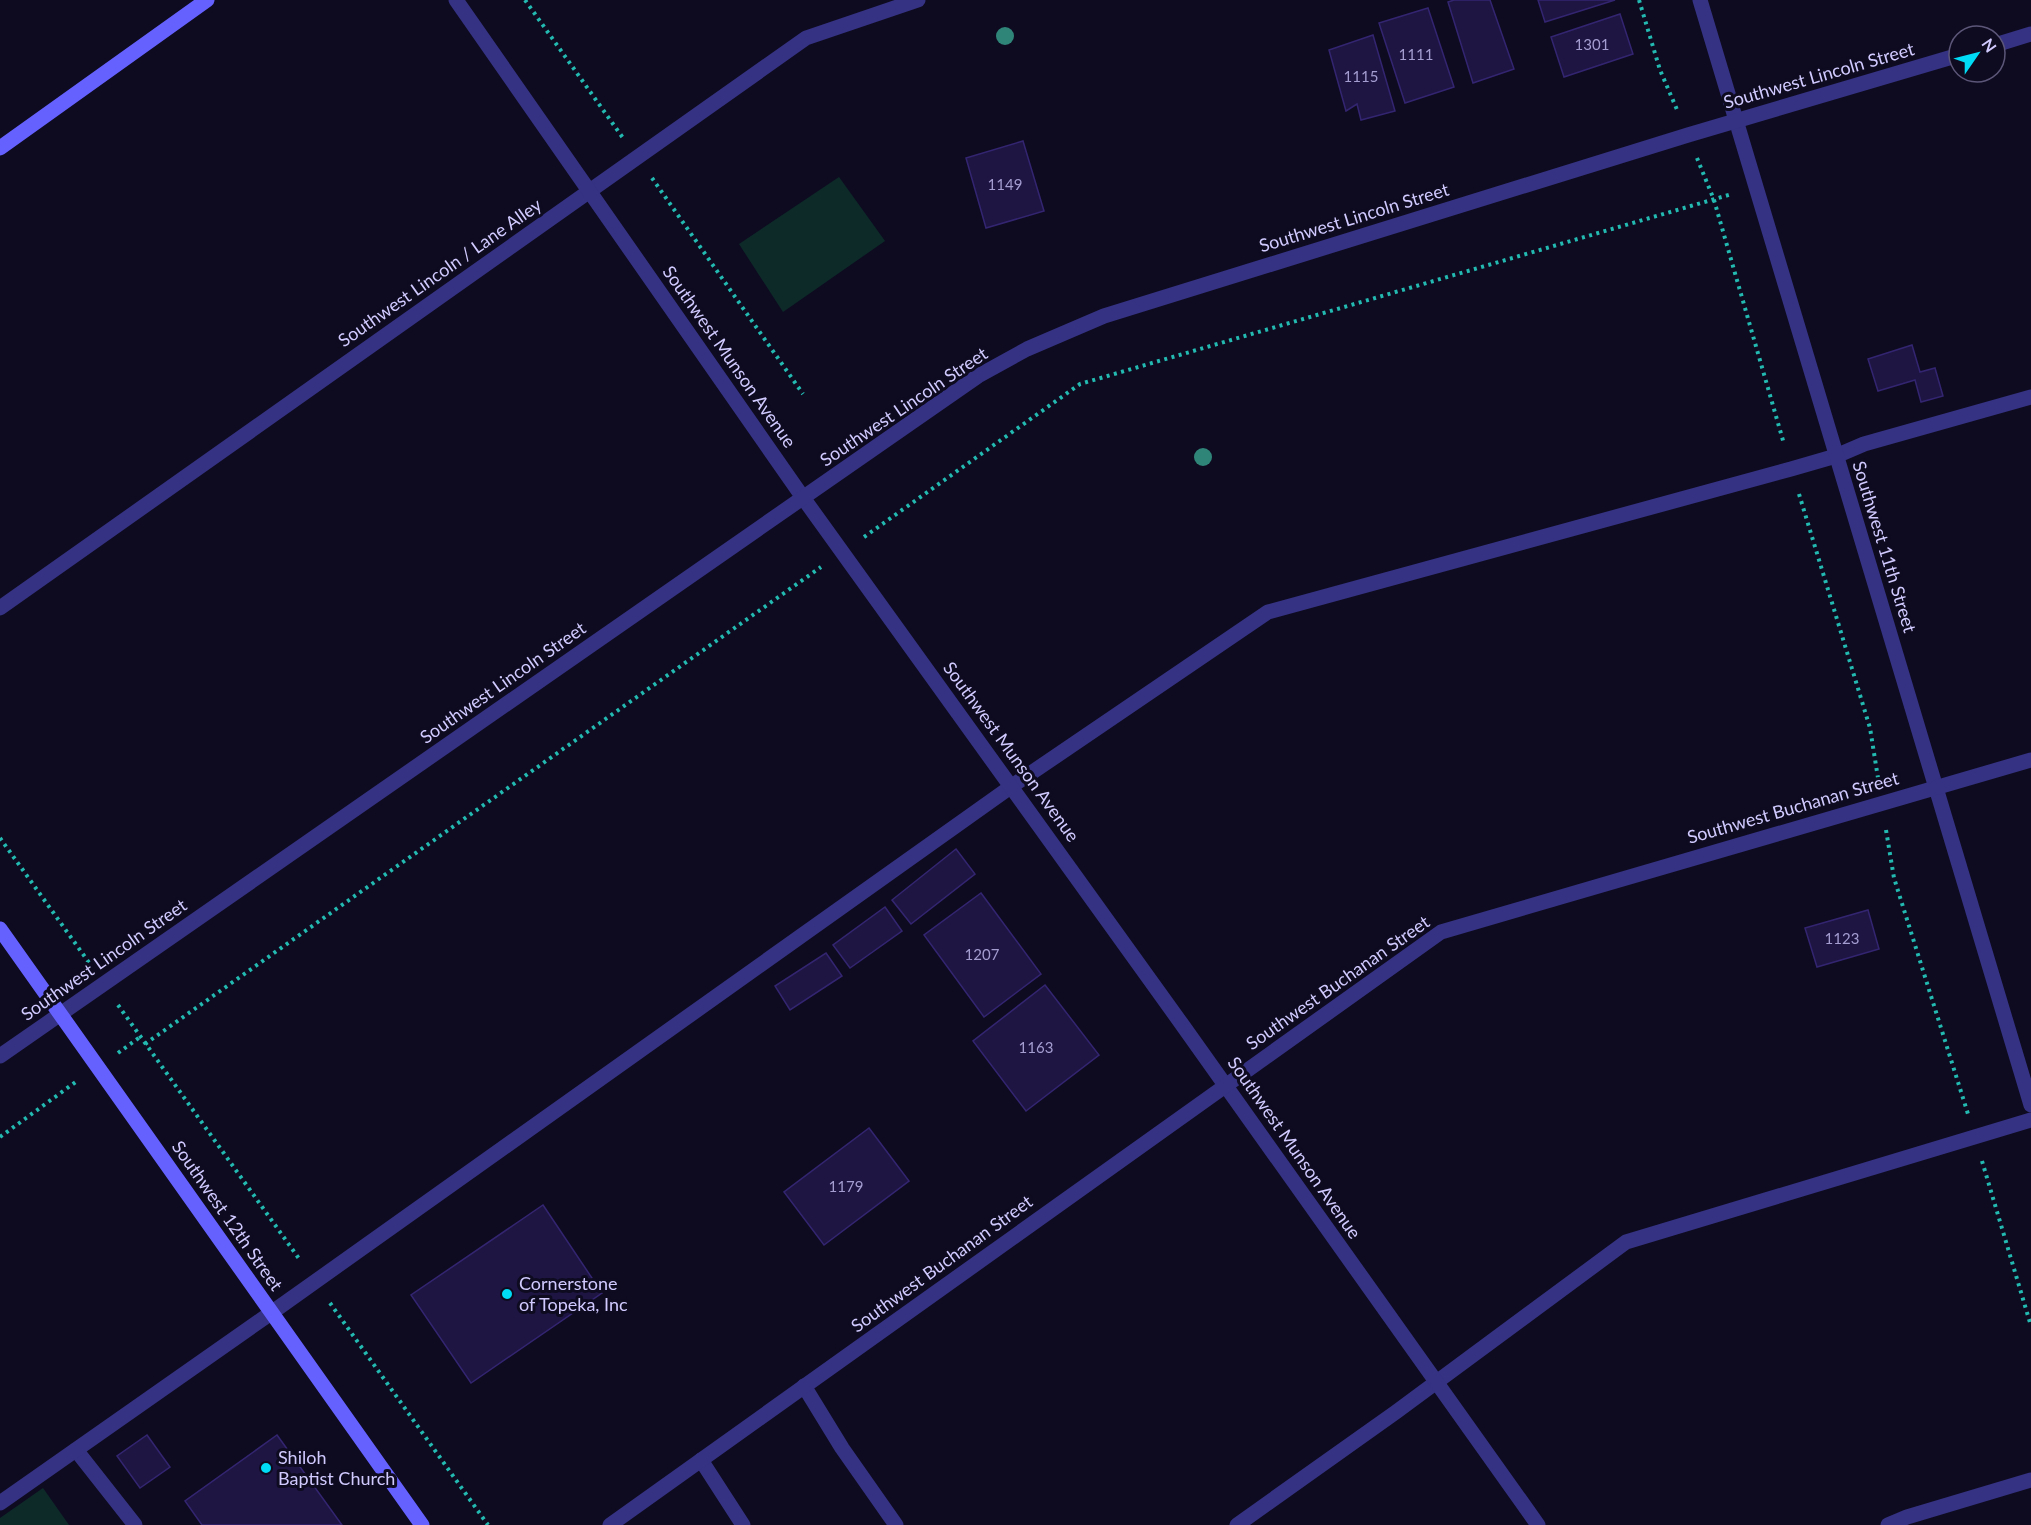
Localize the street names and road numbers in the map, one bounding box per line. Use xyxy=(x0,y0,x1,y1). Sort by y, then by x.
street label: Southwest Lincoln Street xyxy=(1721,37,1917,113)
street label: Southwest Lincoln Street xyxy=(1256,178,1452,256)
street label: Southwest Lincoln / Lane Alley xyxy=(333,193,546,351)
street label: Southwest Munson Avenue xyxy=(659,261,801,452)
street label: Southwest Lincoln Street xyxy=(815,342,992,470)
street label: Southwest 11th Street xyxy=(1848,458,1922,636)
street label: Southwest Lincoln Street xyxy=(415,616,590,748)
street label: Southwest Munson Avenue xyxy=(939,657,1084,846)
street label: Southwest Buchanan Street xyxy=(1684,766,1901,848)
street label: Southwest Lincoln Street xyxy=(16,893,191,1025)
street label: Southwest Buchanan Street xyxy=(1241,910,1434,1054)
street label: Southwest Munson Avenue xyxy=(1224,1052,1366,1243)
street label: Southwest 12th Street xyxy=(168,1136,288,1295)
street label: Southwest Buchanan Street xyxy=(846,1190,1037,1336)

